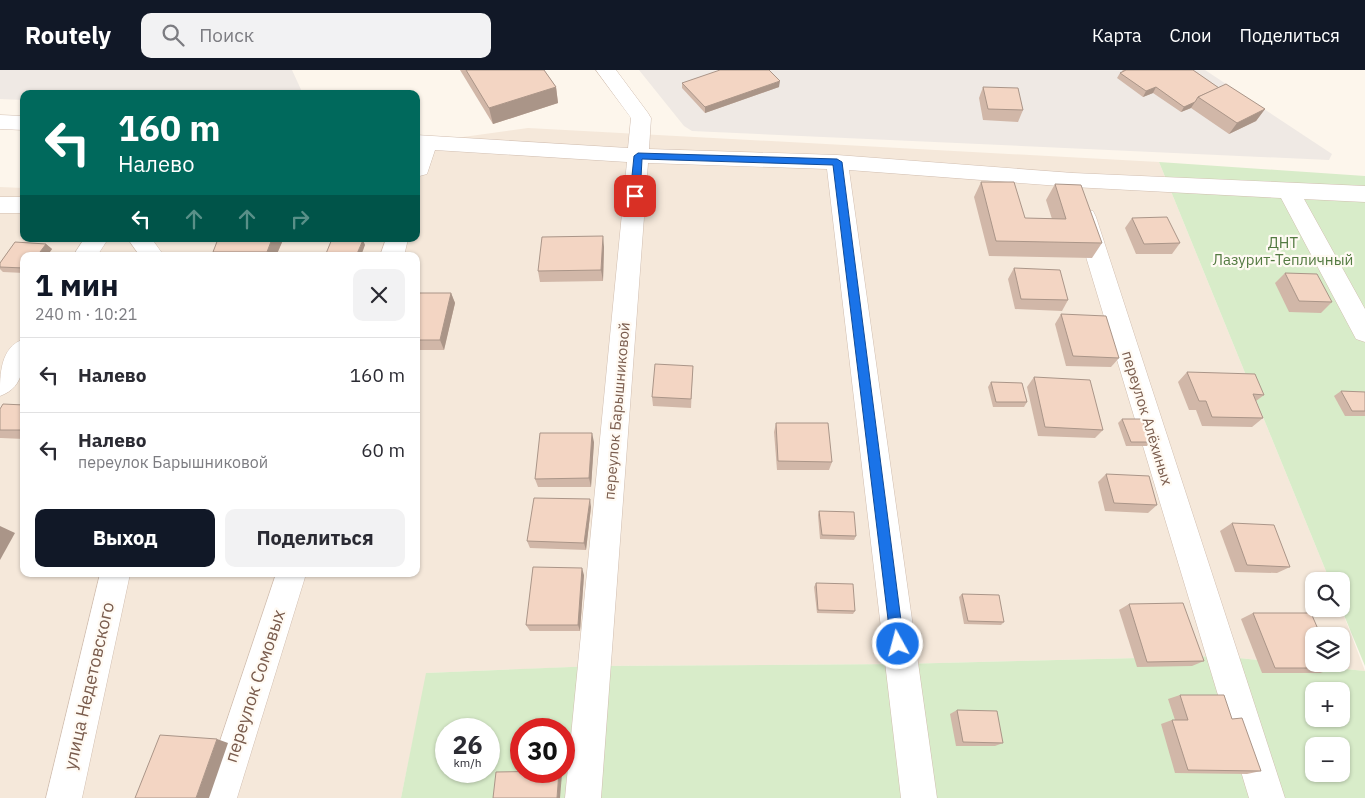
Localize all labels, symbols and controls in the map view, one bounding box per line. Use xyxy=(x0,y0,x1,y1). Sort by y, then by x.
search box xyxy=(141,13,491,58)
text: Routely xyxy=(25,19,111,51)
icon: search xyxy=(159,21,187,49)
text: Поиск xyxy=(199,23,254,47)
text: Карта xyxy=(1092,24,1142,47)
text: Слои xyxy=(1170,24,1212,47)
text: Поделиться xyxy=(1240,24,1340,47)
text: 160 m xyxy=(118,105,221,151)
icon: left xyxy=(35,110,100,175)
text: Налево xyxy=(118,149,195,178)
pin xyxy=(614,175,656,217)
icon: arrive xyxy=(621,182,649,210)
icon: left xyxy=(127,205,155,233)
icon: ahead xyxy=(180,205,208,233)
icon: ahead xyxy=(233,205,261,233)
icon: right xyxy=(286,205,314,233)
park label: ДНТ Лазурит-Тепличный xyxy=(1213,233,1353,269)
text: 1 мин xyxy=(35,265,119,304)
button: close xyxy=(353,269,405,321)
text: 240 m · 10:21 xyxy=(35,304,137,324)
street label: переулок Барышниковой xyxy=(599,321,634,501)
street label: переулок Алёхиных xyxy=(1118,348,1177,488)
icon: left xyxy=(35,361,63,389)
text: Налево xyxy=(78,363,147,387)
text: 160 m xyxy=(350,363,405,387)
text: Налево xyxy=(78,428,147,452)
icon: left xyxy=(35,436,63,464)
text: 60 m xyxy=(361,438,405,462)
text: переулок Барышниковой xyxy=(78,452,268,472)
button: Выход xyxy=(35,509,215,567)
button: Поделиться xyxy=(225,509,405,567)
map controls xyxy=(1305,572,1350,782)
button: search xyxy=(1305,572,1350,617)
street label: улица Недетовского xyxy=(58,600,119,772)
street label: переулок Сомовых xyxy=(219,606,290,765)
position arrow xyxy=(871,617,923,669)
button: layers xyxy=(1305,627,1350,672)
button: + xyxy=(1305,682,1350,727)
speed limit sign: 30 xyxy=(510,718,575,783)
text: 26 xyxy=(452,728,483,761)
button: − xyxy=(1305,737,1350,782)
text: km/h xyxy=(453,755,482,770)

